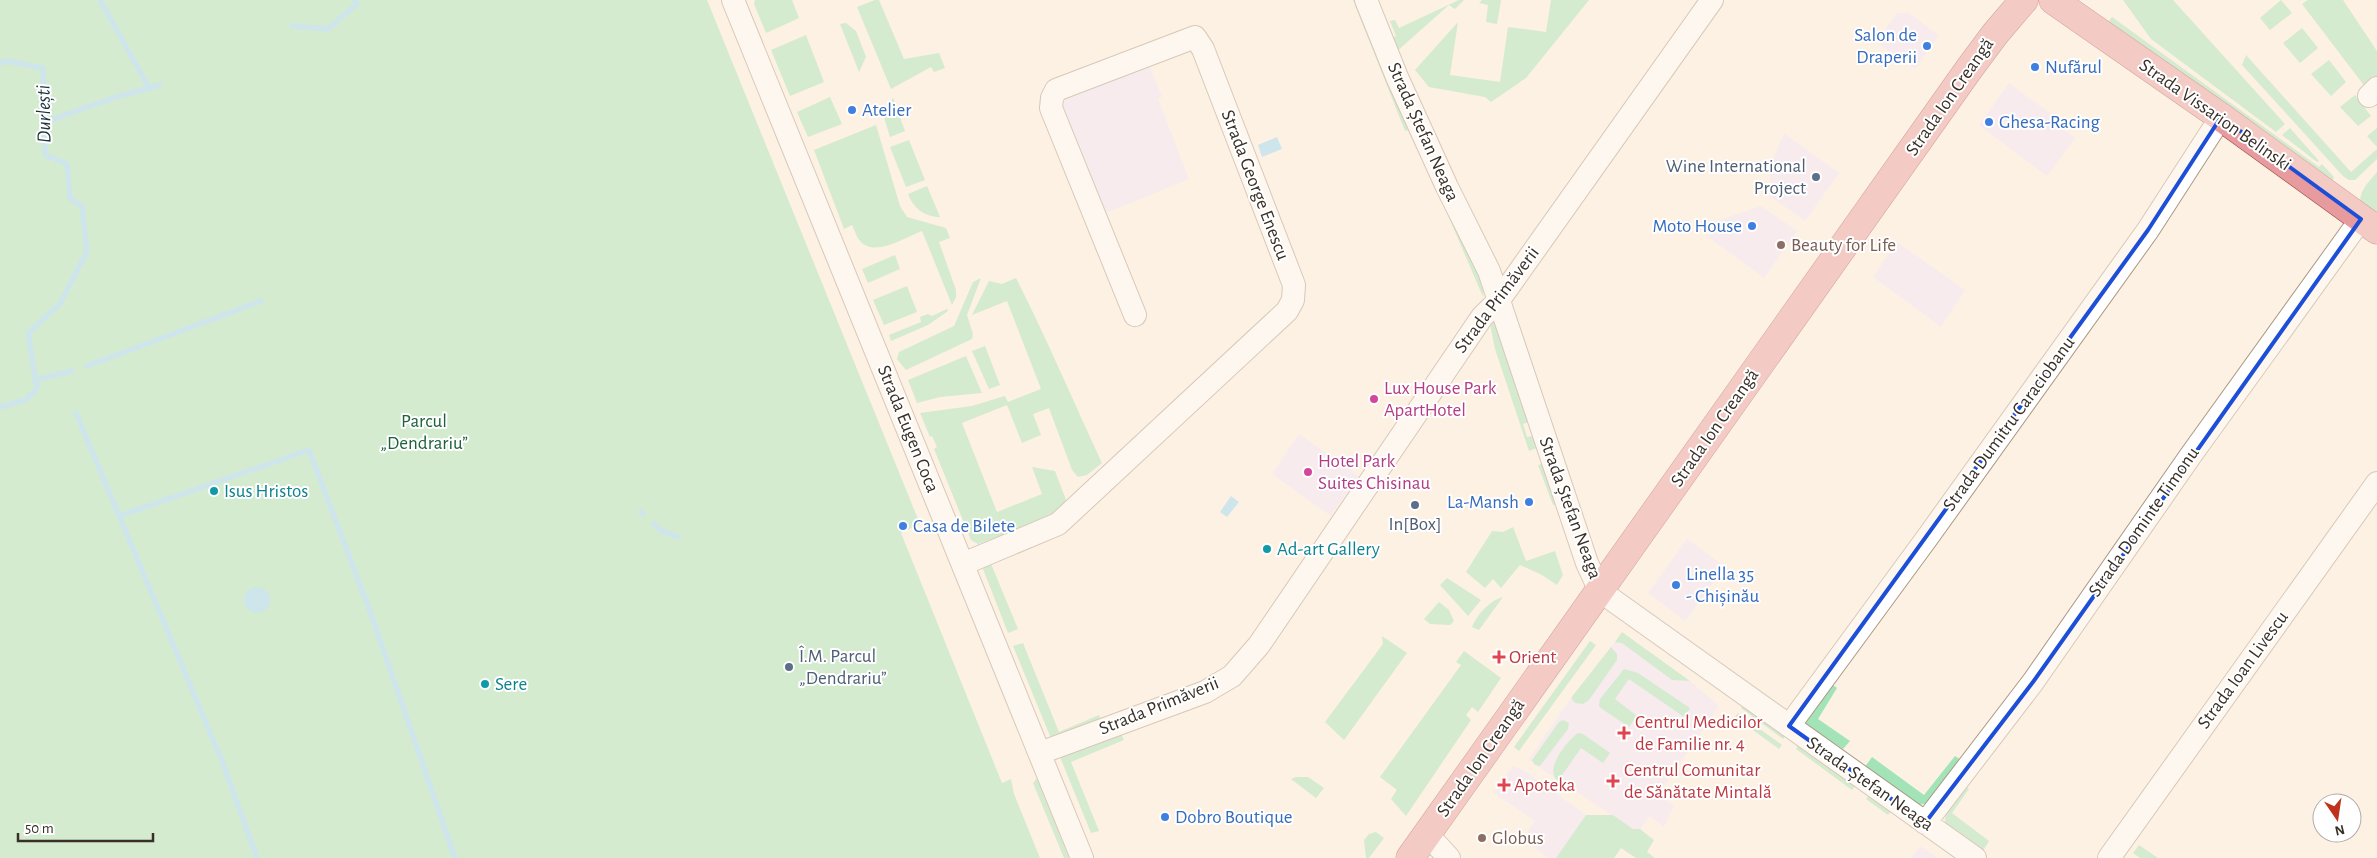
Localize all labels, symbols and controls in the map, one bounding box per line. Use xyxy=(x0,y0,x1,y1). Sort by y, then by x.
place label: Salon de Draperii xyxy=(1854,26,1917,67)
street label: Strada Ion Creangă xyxy=(1902,35,1998,159)
marker: Salon de Draperii xyxy=(1921,40,1933,52)
street label: Strada Vissarion Belinski xyxy=(2136,55,2294,175)
place label: Nufărul xyxy=(2045,58,2102,77)
street label: Strada Ștefan Neaga xyxy=(1383,60,1462,205)
marker: Nufărul xyxy=(2029,61,2041,73)
water label: Durlești xyxy=(33,85,56,143)
place label: Atelier xyxy=(862,101,911,120)
marker: Atelier xyxy=(846,104,858,116)
street label: Strada George Enescu xyxy=(1218,107,1293,263)
place label: Ghesa-Racing xyxy=(1999,113,2101,132)
marker: Ghesa-Racing xyxy=(1983,116,1995,128)
place label: Wine International Project xyxy=(1666,157,1806,198)
marker: Wine International Project xyxy=(1810,171,1822,183)
place label: Moto House xyxy=(1652,217,1742,236)
marker: Moto House xyxy=(1746,220,1758,232)
place label: Beauty for Life xyxy=(1791,236,1896,255)
marker: Beauty for Life xyxy=(1775,239,1787,251)
street label: Strada Primăverii xyxy=(1451,243,1543,357)
street label: Strada Dumitru Caraciobanu xyxy=(1939,333,2079,515)
street label: Strada Eugen Coca xyxy=(874,363,942,496)
street label: Strada Ion Creangă xyxy=(1667,366,1763,490)
place label: Lux House Park ApartHotel xyxy=(1384,379,1497,420)
marker: Lux House Park ApartHotel xyxy=(1368,393,1380,405)
park label: Parcul „Dendrariu” xyxy=(380,412,468,453)
street label: Strada Ștefan Neaga xyxy=(1534,434,1605,582)
street label: Strada Dominte Timonu xyxy=(2085,443,2203,600)
place label: Hotel Park Suites Chisinau xyxy=(1318,452,1431,493)
marker: Hotel Park Suites Chisinau xyxy=(1302,466,1314,478)
place label: Isus Hristos xyxy=(224,482,308,501)
marker: Isus Hristos xyxy=(208,485,220,497)
place label: La-Mansh xyxy=(1447,493,1519,512)
marker: La-Mansh xyxy=(1523,496,1535,508)
marker: In[Box] xyxy=(1409,499,1421,511)
place label: In[Box] xyxy=(1389,515,1441,534)
place label: Casa de Bilete xyxy=(913,517,1015,536)
marker: Casa de Bilete xyxy=(897,520,909,532)
place label: Ad-art Gallery xyxy=(1277,540,1380,559)
marker: Ad-art Gallery xyxy=(1261,543,1273,555)
place label: Linella 35 - Chișinău xyxy=(1686,565,1760,607)
marker: Linella 35 - Chișinău xyxy=(1670,579,1682,591)
street label: Strada Ioan Livescu xyxy=(2194,607,2292,732)
place label: Î.M. Parcul „Dendrariu” xyxy=(799,645,887,688)
place label: Orient xyxy=(1509,648,1556,667)
marker: Orient xyxy=(1493,651,1505,663)
marker: Î.M. Parcul „Dendrariu” xyxy=(783,661,795,673)
street label: Strada Primăverii xyxy=(1096,673,1222,739)
place label: Sere xyxy=(495,675,527,694)
marker: Sere xyxy=(479,678,491,690)
street label: Strada Ion Creangă xyxy=(1433,696,1529,820)
place label: Centrul Medicilor de Familie nr. 4 xyxy=(1635,713,1762,754)
marker: Centrul Medicilor de Familie nr. 4 xyxy=(1617,726,1631,740)
street label: Strada Ștefan Neaga xyxy=(1803,733,1937,836)
place label: Centrul Comunitar de Sănătate Mintală xyxy=(1624,761,1772,802)
marker: Centrul Comunitar de Sănătate Mintală xyxy=(1606,774,1620,788)
place label: Apoteka xyxy=(1514,776,1575,795)
marker: Apoteka xyxy=(1498,779,1510,791)
north arrow xyxy=(2312,793,2362,843)
place label: Dobro Boutique xyxy=(1175,808,1293,827)
scale bar xyxy=(18,810,152,842)
marker: Dobro Boutique xyxy=(1159,811,1171,823)
text: 50 m xyxy=(25,821,54,836)
text: N xyxy=(2333,822,2346,838)
place label: Globus xyxy=(1492,829,1544,848)
marker: Globus xyxy=(1476,832,1488,844)

